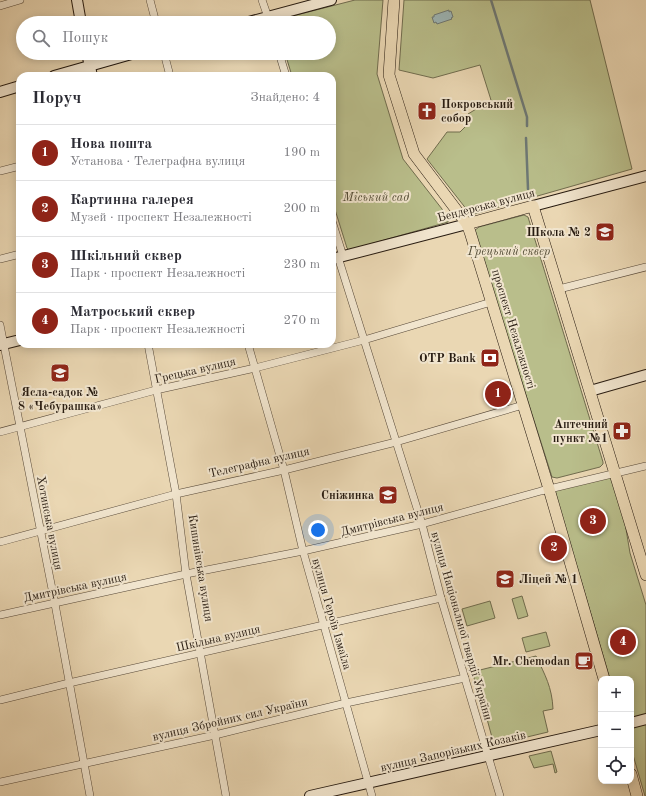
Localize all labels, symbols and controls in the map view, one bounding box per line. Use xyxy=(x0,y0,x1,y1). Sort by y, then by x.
search box xyxy=(16,16,336,60)
icon: search xyxy=(30,27,52,49)
text: Пошук xyxy=(62,31,108,46)
text: Поруч xyxy=(32,90,81,107)
text: Знайдено: 4 xyxy=(251,91,320,104)
place label: Покровський собор xyxy=(441,99,513,125)
church icon: Покровський собор xyxy=(416,100,438,122)
text: Нова пошта xyxy=(70,137,152,152)
text: 1 xyxy=(41,146,49,159)
text: 190 m xyxy=(283,146,320,159)
text: Установа · Телеграфна вулиця xyxy=(70,155,245,168)
street label: Бендерська вулиця xyxy=(436,187,536,225)
park label: Міський сад xyxy=(342,192,409,204)
text: Картинна галерея xyxy=(70,193,194,208)
text: 2 xyxy=(41,202,49,215)
text: 200 m xyxy=(283,202,320,215)
text: Музей · проспект Незалежності xyxy=(70,211,252,224)
school or university icon: Школа № 2 xyxy=(594,221,616,243)
place label: Школа № 2 xyxy=(527,227,591,239)
park label: Грецький сквер xyxy=(467,246,551,258)
text: Шкільний сквер xyxy=(70,249,182,264)
text: 3 xyxy=(41,258,49,271)
text: 230 m xyxy=(283,258,320,271)
text: Парк · проспект Незалежності xyxy=(70,267,245,280)
street label: проспект Незалежності xyxy=(489,268,538,390)
text: Матроський сквер xyxy=(70,305,195,320)
text: 4 xyxy=(41,314,49,327)
text: 270 m xyxy=(283,314,320,327)
text: Парк · проспект Незалежності xyxy=(70,323,245,336)
bank icon: OTP Bank xyxy=(479,347,501,369)
place label: OTP Bank xyxy=(419,353,476,365)
street label: Грецька вулиця xyxy=(153,356,237,386)
school or university icon: Ясла-садок № 8 «Чебурашка» xyxy=(49,362,71,384)
pin: 1 xyxy=(485,379,511,409)
place label: Ясла-садок № 8 «Чебурашка» xyxy=(18,387,102,413)
place label: Аптечний пункт №1 xyxy=(553,419,608,445)
pharmacy icon: Аптечний пункт №1 xyxy=(611,420,633,442)
street label: Телеграфна вулиця xyxy=(208,446,311,480)
street label: Хотинська вулиця xyxy=(34,475,64,571)
school or university icon: Сніжинка xyxy=(377,484,399,506)
place label: Сніжинка xyxy=(321,490,374,502)
street label: Дмитрівська вулиця xyxy=(339,500,445,539)
pin: 3 xyxy=(580,506,606,536)
street label: Кишинівська вулиця xyxy=(186,513,215,623)
your location xyxy=(308,520,328,540)
street label: вулиця Національної гвардії України xyxy=(428,530,495,722)
pin: 2 xyxy=(541,533,567,563)
street label: вулиця Героїв Ізмаїла xyxy=(309,557,353,671)
school or university icon: Ліцей № 1 xyxy=(494,568,516,590)
street label: Дмитрівська вулиця xyxy=(22,570,128,605)
place label: Ліцей № 1 xyxy=(519,574,578,586)
street label: Шкільна вулиця xyxy=(175,622,262,655)
pin: 4 xyxy=(610,627,636,657)
cafe icon: Mr. Chemodan xyxy=(573,650,595,672)
place label: Mr. Chemodan xyxy=(492,656,570,668)
map controls xyxy=(598,676,634,784)
button: + xyxy=(598,676,634,712)
street label: вулиця Збройних сил України xyxy=(152,696,309,744)
button: − xyxy=(598,712,634,748)
street label: вулиця Запорізьких Козаків xyxy=(379,728,527,775)
button: locate xyxy=(598,748,634,784)

